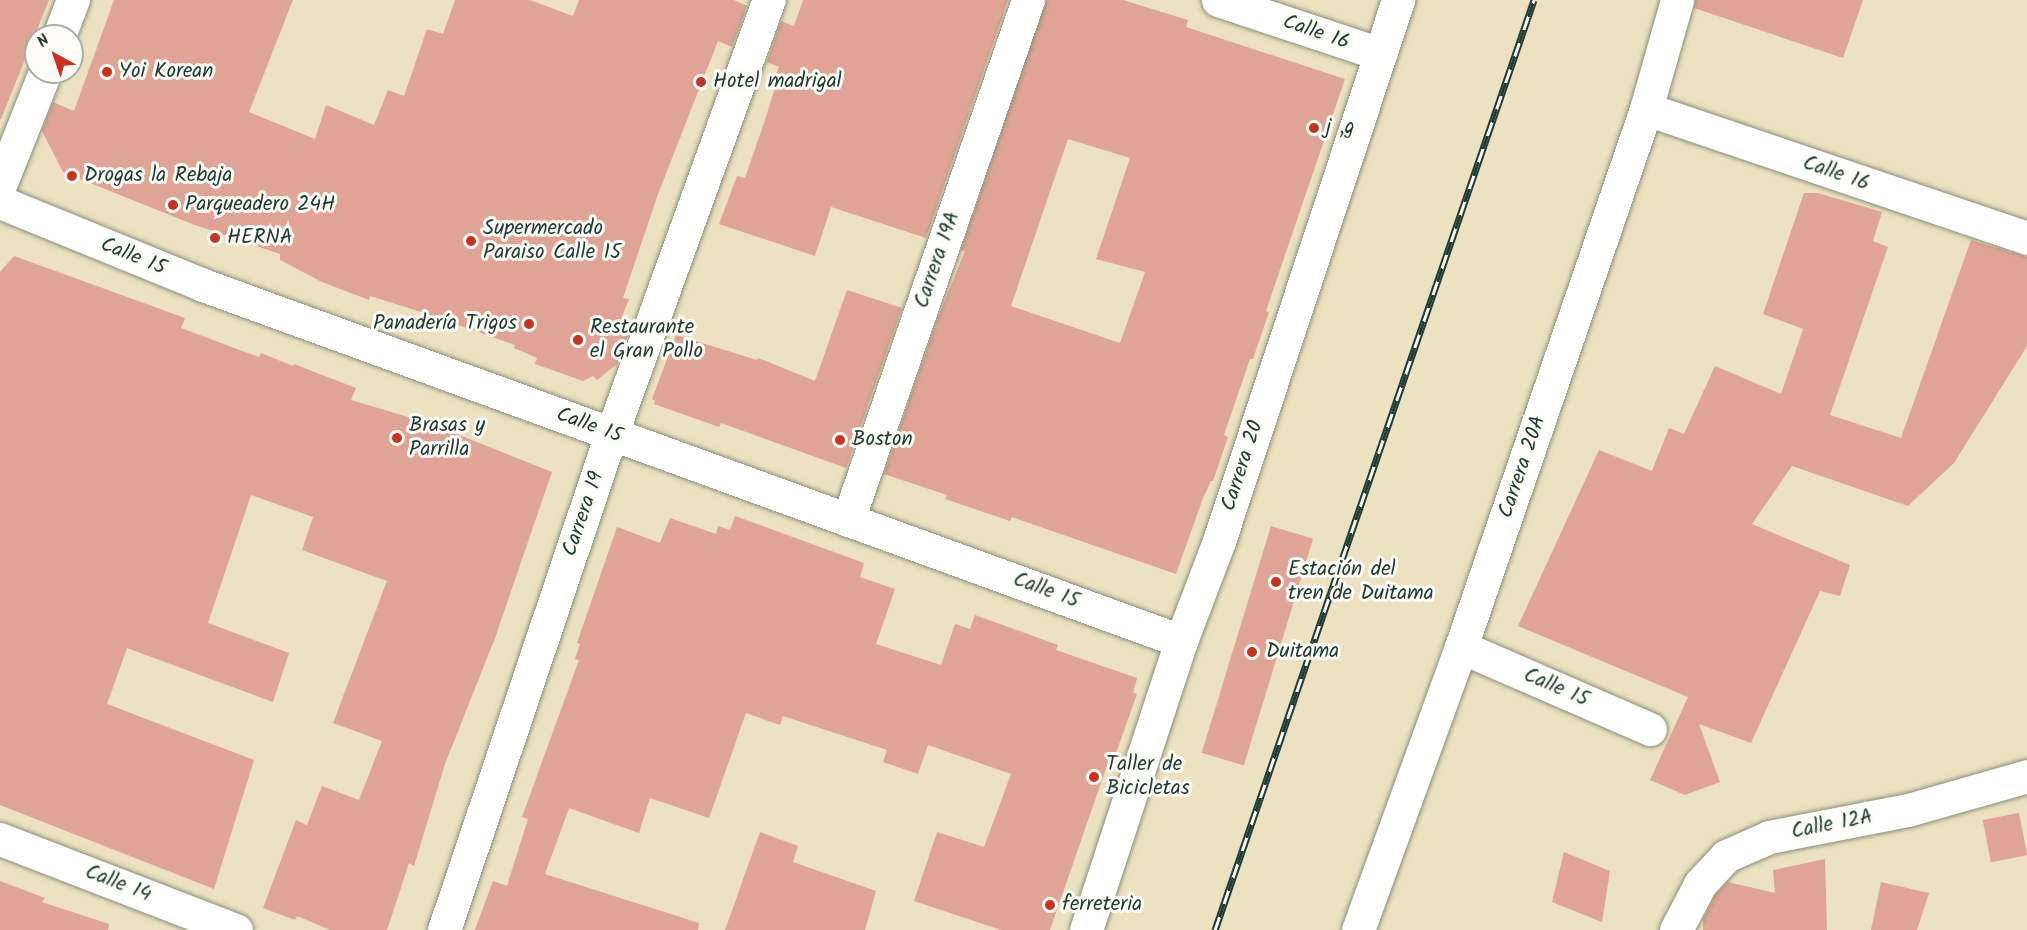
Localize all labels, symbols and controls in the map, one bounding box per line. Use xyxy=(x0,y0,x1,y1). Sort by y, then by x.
street label: Calle 16 xyxy=(1279,10,1353,56)
north arrow xyxy=(24,24,84,84)
text: N xyxy=(31,29,55,54)
place label: Yoi Korean xyxy=(119,59,213,85)
marker: Yoi Korean xyxy=(100,65,114,79)
place label: Hotel madrigal xyxy=(713,69,842,95)
marker: Hotel madrigal xyxy=(694,75,708,89)
place label: j ,g xyxy=(1326,115,1355,141)
marker: j ,g xyxy=(1307,121,1321,135)
street label: Calle 16 xyxy=(1799,151,1873,197)
place label: Drogas la Rebaja xyxy=(84,163,232,189)
marker: Drogas la Rebaja xyxy=(65,169,79,183)
place label: Parqueadero 24H xyxy=(185,192,335,218)
marker: Parqueadero 24H xyxy=(166,198,180,212)
street label: Carrera 19A xyxy=(910,208,966,312)
place label: Supermercado Paraiso Calle 15 xyxy=(483,216,621,266)
place label: HERNA xyxy=(227,225,293,251)
marker: HERNA xyxy=(208,231,222,245)
street label: Calle 15 xyxy=(97,232,169,282)
marker: Supermercado Paraiso Calle 15 xyxy=(464,234,478,248)
place label: Panadería Trigos xyxy=(373,311,517,337)
place label: Restaurante el Gran Pollo xyxy=(590,315,703,365)
marker: Panadería Trigos xyxy=(522,317,536,331)
marker: Restaurante el Gran Pollo xyxy=(571,333,585,347)
street label: Calle 15 xyxy=(553,402,625,450)
place label: Brasas y Parrilla xyxy=(409,413,485,463)
street label: Carrera 20A xyxy=(1494,413,1552,521)
street label: Carrera 20 xyxy=(1217,418,1269,514)
place label: Boston xyxy=(852,427,913,453)
marker: Brasas y Parrilla xyxy=(390,431,404,445)
marker: Boston xyxy=(833,433,847,447)
street label: Carrera 19 xyxy=(558,468,610,560)
place label: Estación del tren de Duitama xyxy=(1288,557,1434,607)
street label: Calle 15 xyxy=(1010,567,1082,615)
marker: Estación del tren de Duitama xyxy=(1269,575,1283,589)
place label: Duitama xyxy=(1266,639,1339,665)
marker: Duitama xyxy=(1243,643,1261,661)
street label: Calle 15 xyxy=(1520,663,1592,713)
place label: Taller de Bicicletas xyxy=(1106,752,1190,802)
marker: Taller de Bicicletas xyxy=(1087,770,1101,784)
street label: Calle 12A xyxy=(1789,805,1875,845)
street label: Calle 14 xyxy=(81,860,155,908)
place label: ferreteria xyxy=(1062,892,1142,918)
marker: ferreteria xyxy=(1043,898,1057,912)

